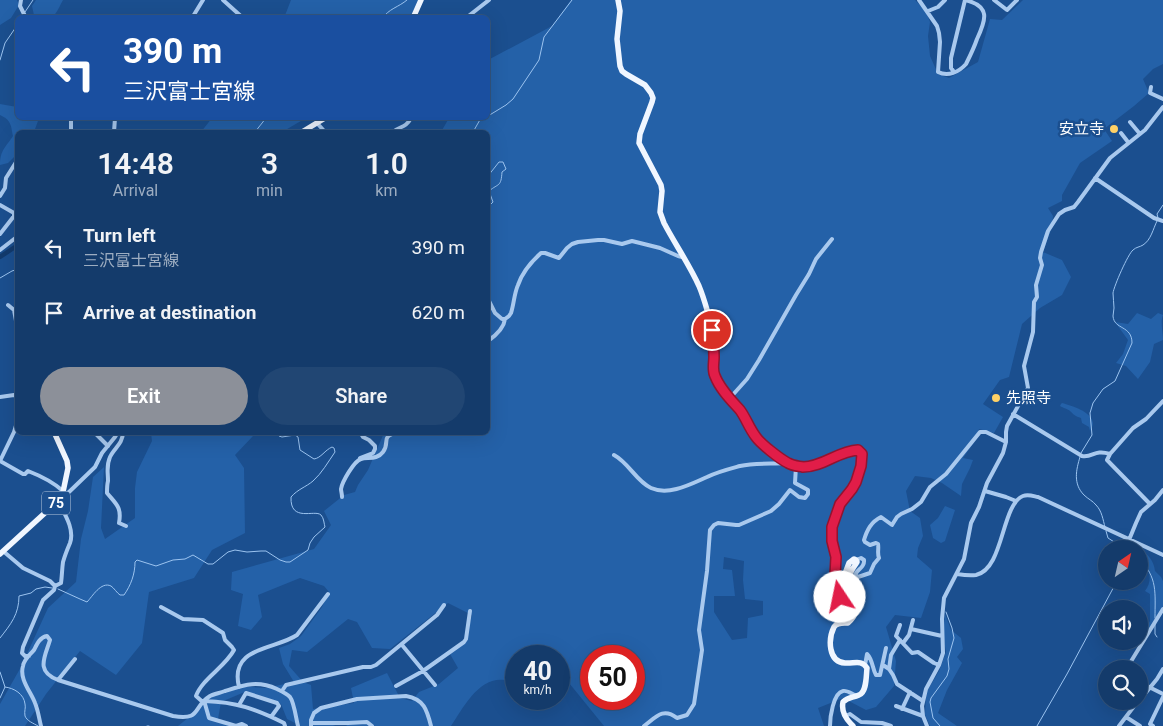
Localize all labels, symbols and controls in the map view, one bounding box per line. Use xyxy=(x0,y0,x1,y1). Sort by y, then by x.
text: 390 m xyxy=(123,31,222,72)
icon: left xyxy=(40,35,105,100)
text: 三沢富士宮線 xyxy=(123,79,255,104)
place label: 安立寺 xyxy=(1059,120,1104,138)
marker: 安立寺 xyxy=(1108,123,1120,135)
text: 14:48 xyxy=(97,146,174,181)
text: 3 xyxy=(261,146,278,181)
text: 1.0 xyxy=(365,146,408,181)
text: Arrival xyxy=(113,181,158,200)
text: min xyxy=(256,181,283,200)
text: km xyxy=(375,181,397,200)
text: Turn left xyxy=(83,224,156,247)
icon: left xyxy=(40,234,68,262)
text: 390 m xyxy=(412,236,465,259)
text: 三沢富士宮線 xyxy=(83,251,179,270)
icon: arrive xyxy=(40,299,68,327)
text: Arrive at destination xyxy=(83,301,256,324)
text: 620 m xyxy=(412,301,465,324)
pin xyxy=(691,309,733,351)
icon: arrive xyxy=(698,316,726,344)
button: Exit xyxy=(40,367,248,425)
button: Share xyxy=(258,367,465,425)
place label: 先照寺 xyxy=(1006,389,1051,407)
marker: 先照寺 xyxy=(990,392,1002,404)
road number: 75 xyxy=(42,492,70,514)
north arrow xyxy=(1098,540,1148,590)
map controls xyxy=(1098,540,1148,710)
position arrow xyxy=(813,570,865,622)
button: sound xyxy=(1098,600,1148,650)
speed limit sign: 50 xyxy=(580,645,645,710)
text: 40 xyxy=(523,657,552,686)
button: search xyxy=(1098,660,1148,710)
text: km/h xyxy=(523,683,552,697)

